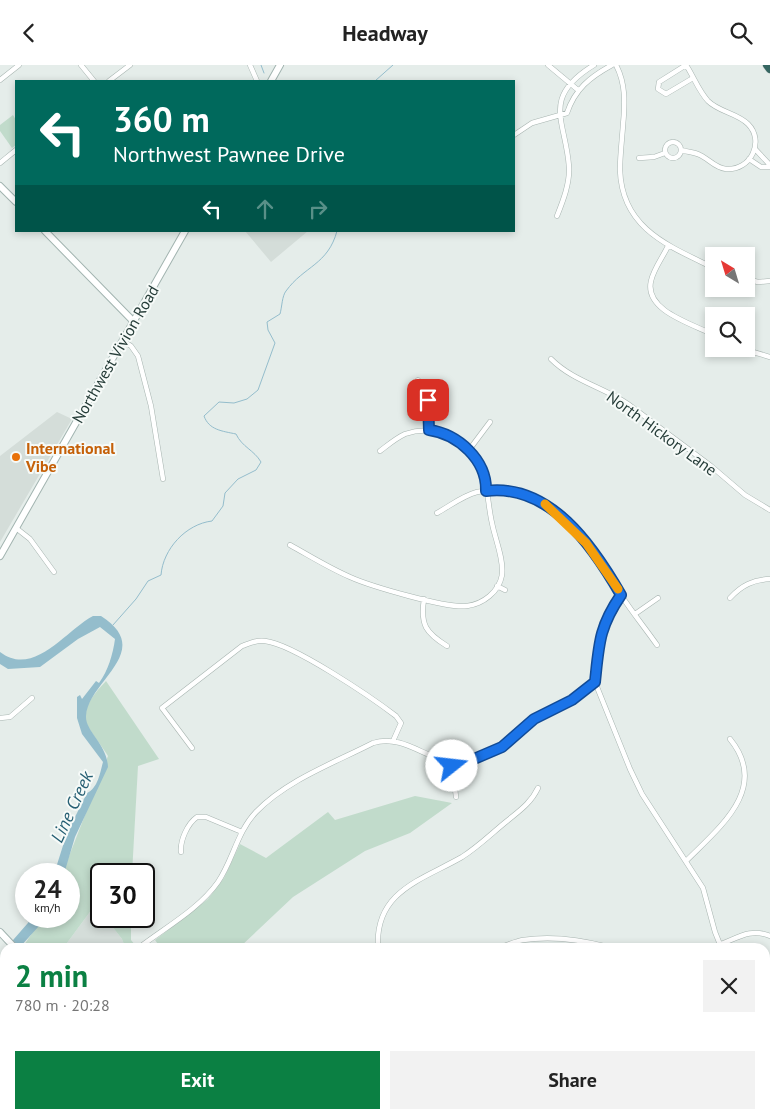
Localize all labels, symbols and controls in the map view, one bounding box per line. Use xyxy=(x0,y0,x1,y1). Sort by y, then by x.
icon: back xyxy=(15,19,43,47)
text: Headway xyxy=(342,19,428,47)
icon: search xyxy=(727,19,755,47)
text: 360 m xyxy=(113,96,210,142)
icon: left xyxy=(30,100,95,165)
text: Northwest Pawnee Drive xyxy=(113,140,345,168)
icon: left xyxy=(198,195,226,223)
icon: ahead xyxy=(251,195,279,223)
icon: right xyxy=(304,195,332,223)
north arrow xyxy=(705,247,755,297)
map controls xyxy=(705,247,755,357)
street label: Northwest Vivion Road xyxy=(67,281,163,427)
button: search xyxy=(705,307,755,357)
pin xyxy=(407,379,449,421)
icon: arrive xyxy=(414,386,442,414)
street label: North Hickory Lane xyxy=(603,386,721,480)
place label: International Vibe xyxy=(25,438,115,476)
marker: International Vibe xyxy=(10,451,22,463)
position arrow xyxy=(425,739,477,791)
water label: Line Creek xyxy=(45,767,98,846)
speed limit sign: 30 xyxy=(90,863,155,928)
text: 24 xyxy=(33,873,62,905)
text: km/h xyxy=(34,900,61,915)
text: 2 min xyxy=(15,956,88,995)
button: close xyxy=(703,960,755,1012)
text: 780 m · 20:28 xyxy=(15,995,110,1015)
button: Exit xyxy=(15,1051,380,1109)
button: Share xyxy=(390,1051,755,1109)

